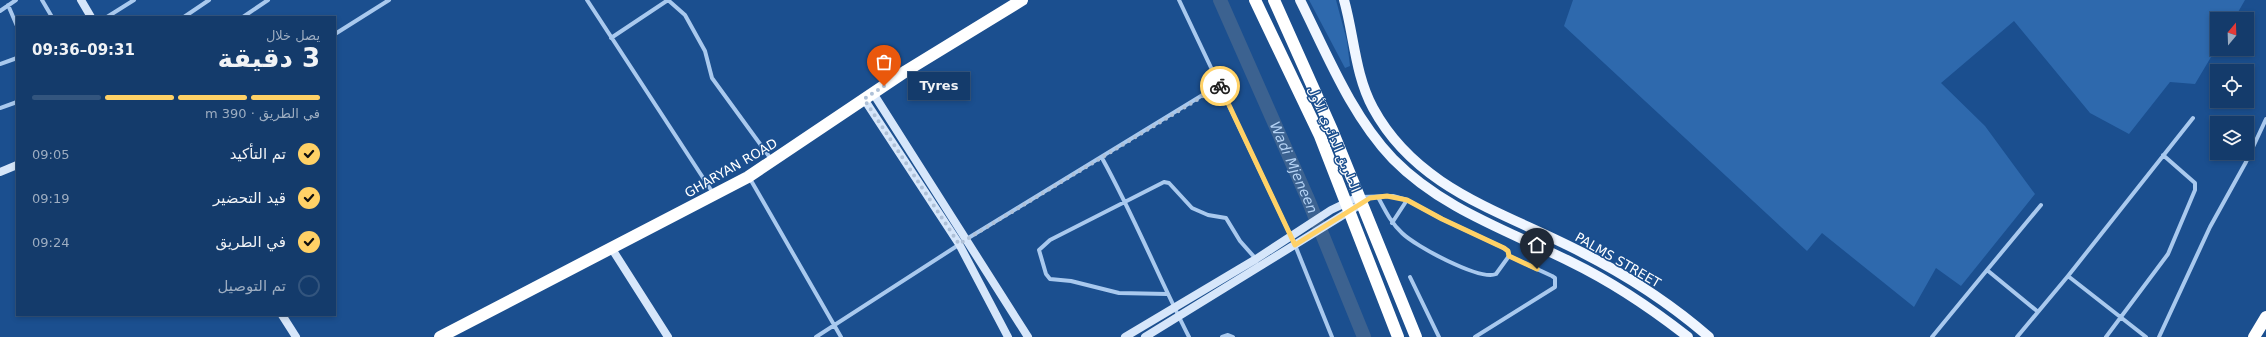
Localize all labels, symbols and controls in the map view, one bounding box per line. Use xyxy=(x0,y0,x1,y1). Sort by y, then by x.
north arrow xyxy=(2210,12,2254,56)
map controls xyxy=(2210,12,2254,160)
text: يصل خلال xyxy=(266,28,320,43)
text: 09:31–09:36 xyxy=(32,41,135,59)
text: 3 دقيقة xyxy=(217,43,320,73)
pin xyxy=(867,45,901,86)
icon: bag xyxy=(873,51,895,73)
button: locate xyxy=(2210,64,2254,108)
courier xyxy=(1200,66,1240,106)
callout: Tyres xyxy=(908,72,970,100)
icon: bike xyxy=(1209,75,1231,97)
text: Tyres xyxy=(920,78,958,93)
street label: الطريق الدائري الأول xyxy=(1304,83,1364,195)
text: في الطريق · 390 m xyxy=(205,106,320,121)
button: layers xyxy=(2210,116,2254,160)
water label: Wadi Mjeneen xyxy=(1267,119,1321,216)
street label: GHARYAN ROAD xyxy=(682,135,780,201)
icon: check xyxy=(298,143,320,165)
text: تم التأكيد xyxy=(230,145,286,163)
text: 09:05 xyxy=(32,147,69,162)
icon: check xyxy=(298,187,320,209)
text: قيد التحضير xyxy=(213,189,286,207)
text: 09:19 xyxy=(32,191,69,206)
pin xyxy=(1520,228,1554,269)
street label: PALMS STREET xyxy=(1573,229,1664,291)
icon: check xyxy=(298,231,320,253)
text: في الطريق xyxy=(216,233,286,251)
icon: home xyxy=(1526,234,1548,256)
text: 09:24 xyxy=(32,235,69,250)
text: تم التوصيل xyxy=(217,277,286,295)

